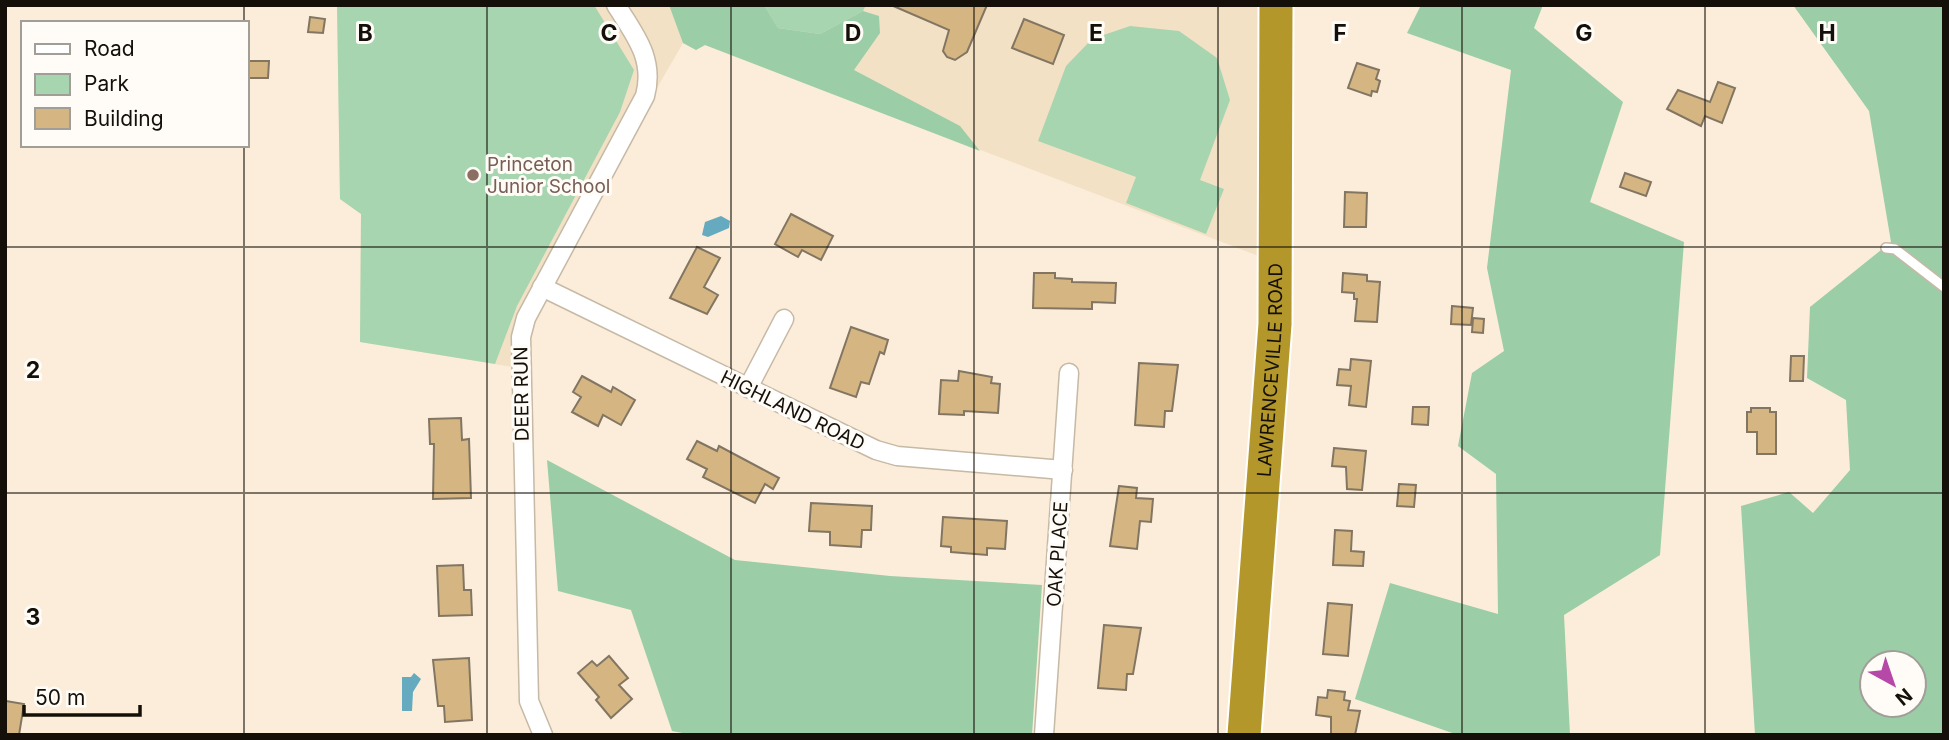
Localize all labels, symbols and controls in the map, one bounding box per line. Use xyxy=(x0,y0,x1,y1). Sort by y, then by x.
text: B xyxy=(357,19,373,47)
text: C xyxy=(600,19,618,47)
text: D xyxy=(845,19,861,47)
text: E xyxy=(1089,19,1103,47)
text: F xyxy=(1333,19,1347,47)
text: G xyxy=(1575,19,1593,47)
text: H xyxy=(1818,19,1836,47)
legend xyxy=(21,21,248,147)
text: Road xyxy=(84,36,135,61)
text: Park xyxy=(84,71,129,96)
text: Building xyxy=(84,106,164,131)
place label: Princeton Junior School xyxy=(487,153,610,198)
marker: Princeton Junior School xyxy=(465,167,481,183)
street label: LAWRENCEVILLE ROAD xyxy=(1253,263,1287,478)
street label: DEER RUN xyxy=(509,346,534,442)
text: 2 xyxy=(26,356,40,384)
street label: HIGHLAND ROAD xyxy=(717,366,869,455)
street label: OAK PLACE xyxy=(1042,500,1073,608)
text: 3 xyxy=(26,603,40,631)
north arrow xyxy=(1858,649,1928,719)
scale bar xyxy=(24,674,140,718)
text: N xyxy=(1891,683,1917,710)
text: 50 m xyxy=(35,685,85,710)

